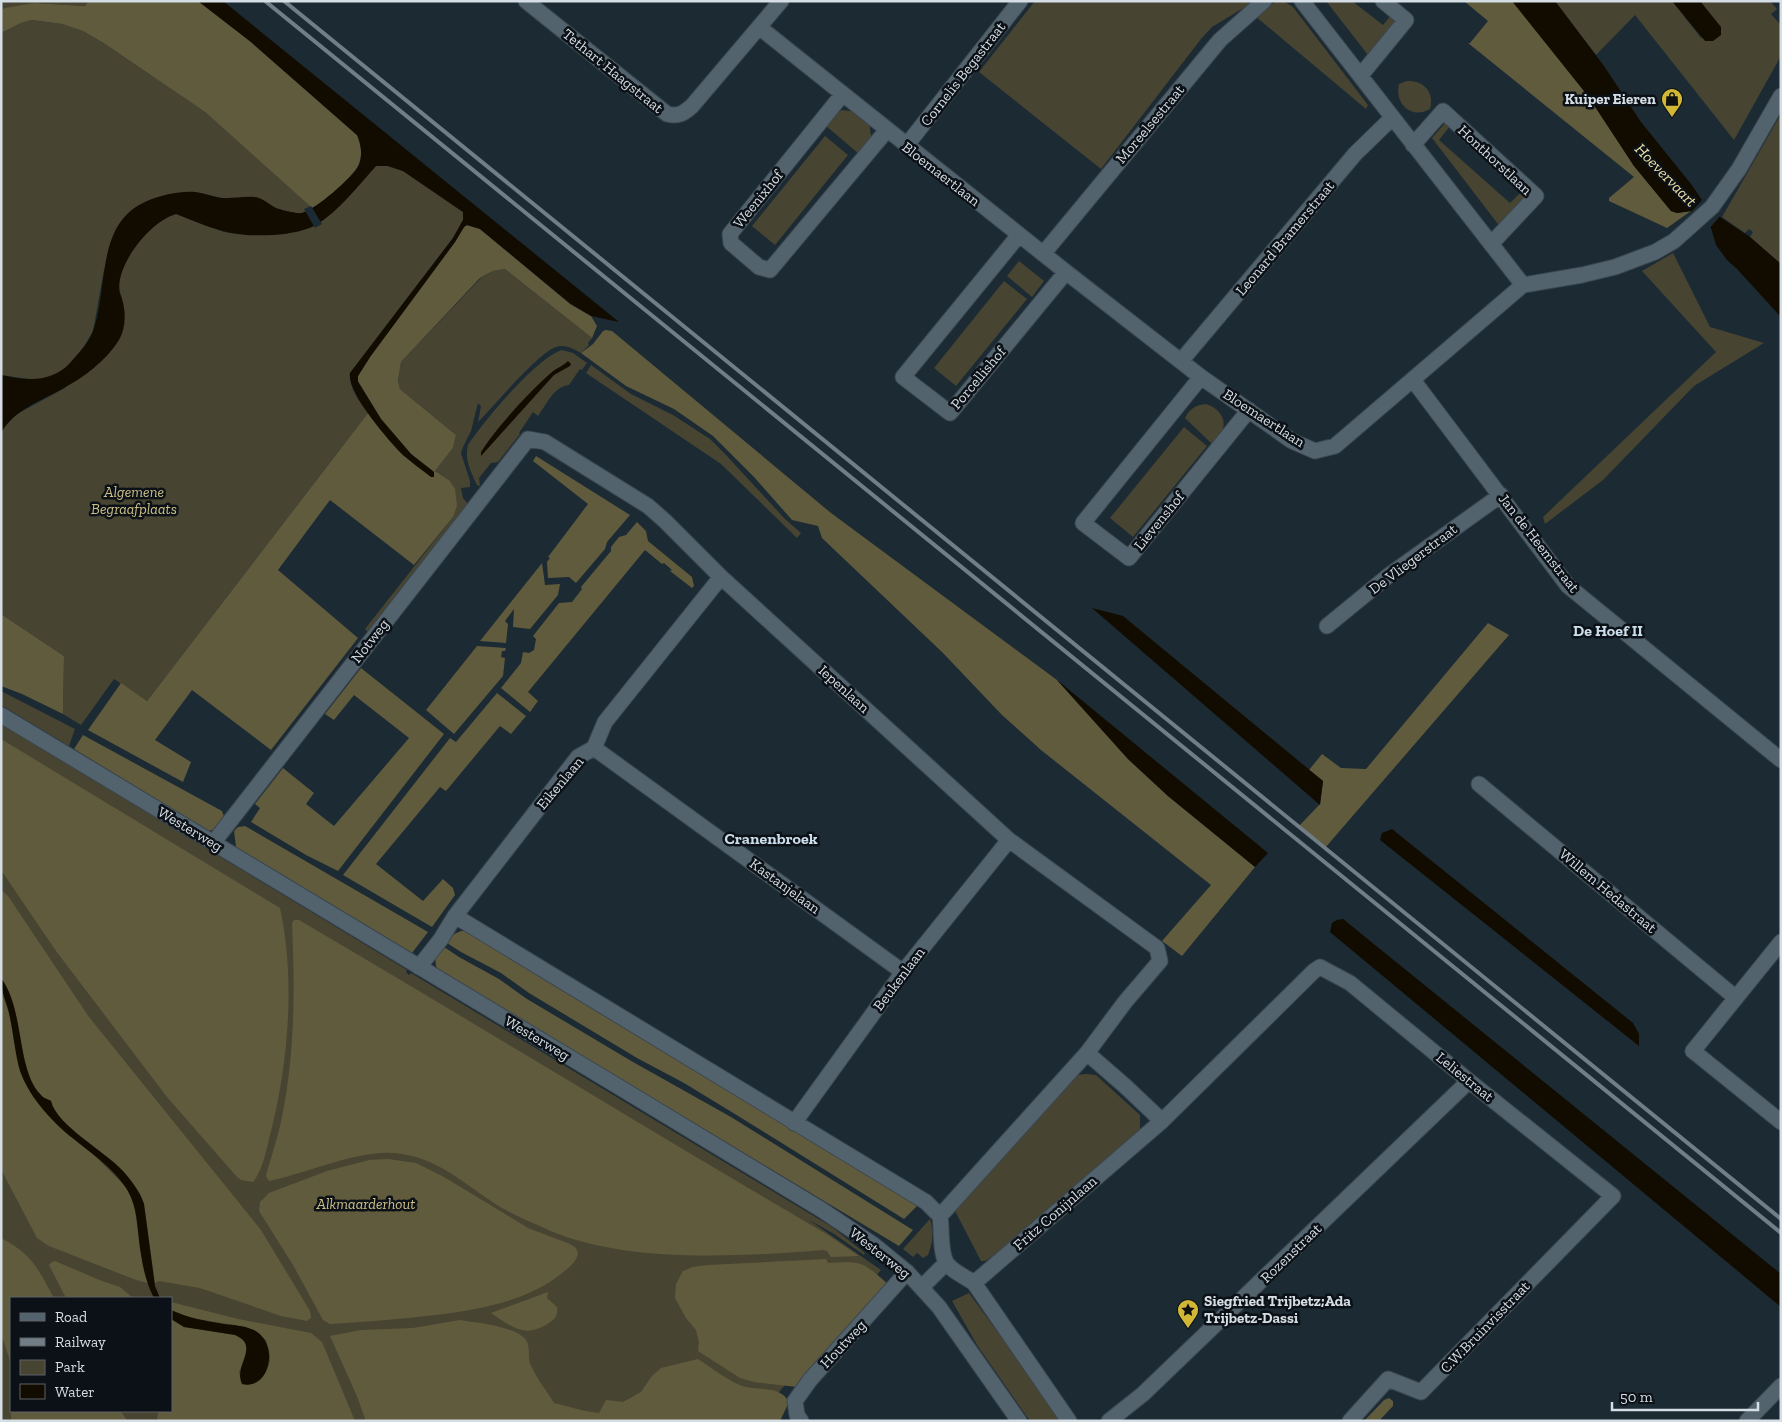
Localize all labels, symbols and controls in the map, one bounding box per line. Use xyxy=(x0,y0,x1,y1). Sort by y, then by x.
street label: Cornelis Begastraat xyxy=(917,18,1010,130)
street label: Tethart Haagstraat xyxy=(559,25,667,117)
street label: Moreelsestraat xyxy=(1112,81,1188,167)
shop icon: Kuiper Eieren xyxy=(1660,87,1684,118)
place label: Kuiper Eieren xyxy=(1564,90,1656,108)
street label: Honthorstlaan xyxy=(1454,121,1536,199)
street label: Bloemaertlaan xyxy=(898,138,984,210)
water label: Hoevervaart xyxy=(1631,139,1701,211)
street label: Weenixhof xyxy=(729,166,787,231)
street label: Leonard Bramerstraat xyxy=(1232,177,1338,299)
street label: Porcellishof xyxy=(947,342,1010,413)
street label: Bloemaertlaan xyxy=(1220,385,1309,451)
park label: Algemene Begraafplaats xyxy=(91,483,177,518)
street label: Lievenshof xyxy=(1130,487,1189,554)
street label: Jan de Heemstraat xyxy=(1495,490,1584,597)
street label: De Vliegerstraat xyxy=(1365,520,1461,598)
street label: Notweg xyxy=(347,616,393,666)
district label: De Hoef II xyxy=(1573,621,1643,640)
street label: Iepenlaan xyxy=(815,661,874,717)
street label: Eikenlaan xyxy=(533,753,587,813)
street label: Westerweg xyxy=(154,803,226,855)
district label: Cranenbroek xyxy=(725,829,818,848)
street label: Willem Hedastraat xyxy=(1556,845,1661,937)
street label: Kastanjelaan xyxy=(746,854,824,918)
street label: Beukenlaan xyxy=(869,943,929,1014)
street label: Westerweg xyxy=(501,1012,573,1064)
street label: Leliestraat xyxy=(1433,1048,1498,1106)
street label: Fritz Conijnlaan xyxy=(1010,1172,1101,1254)
park label: Alkmaarderhout xyxy=(316,1195,415,1213)
street label: Rozenstraat xyxy=(1257,1219,1326,1287)
street label: Westerweg xyxy=(846,1224,914,1282)
street label: C.W.Bruinvisstraat xyxy=(1436,1277,1534,1377)
place label: Siegfried Trijbetz;Ada Trijbetz-Dassi xyxy=(1204,1292,1351,1327)
legend xyxy=(10,1297,172,1412)
place icon: Siegfried Trijbetz;Ada Trijbetz-Dassi xyxy=(1176,1298,1200,1329)
text: Road xyxy=(55,1308,88,1326)
street label: Houtweg xyxy=(816,1316,870,1372)
text: Railway xyxy=(55,1333,106,1351)
text: Park xyxy=(55,1358,85,1376)
scale bar xyxy=(1612,1380,1758,1412)
text: Water xyxy=(55,1383,95,1401)
text: 50 m xyxy=(1620,1388,1653,1406)

